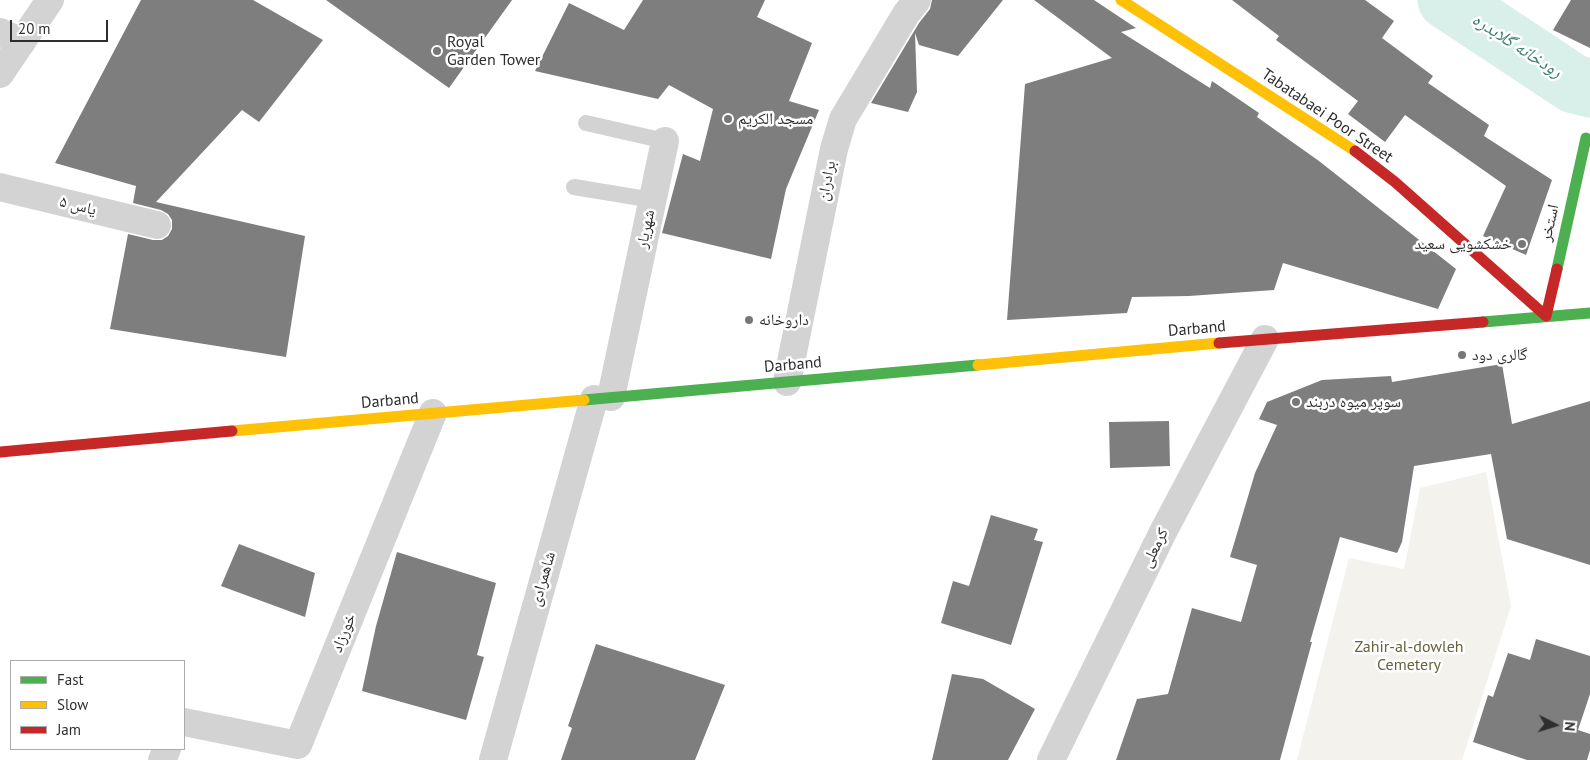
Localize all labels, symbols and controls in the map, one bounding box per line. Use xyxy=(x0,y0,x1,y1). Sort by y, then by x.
water label: رودخانه گلابدره xyxy=(1468,9,1566,83)
scale bar xyxy=(12,10,110,42)
text: 20 m xyxy=(18,19,51,38)
place label: Royal Garden Tower xyxy=(447,32,540,70)
marker: Royal Garden Tower xyxy=(431,45,443,57)
street label: Tabatabaei Poor Street xyxy=(1258,65,1396,167)
place label: مسجد الکریم xyxy=(738,109,813,129)
marker: مسجد الکریم xyxy=(722,113,734,125)
street label: برادران xyxy=(814,159,840,203)
street label: یاس ۵ xyxy=(58,192,98,220)
street label: استخر xyxy=(1536,203,1564,243)
street label: شهریار xyxy=(633,208,659,250)
place label: خشکشویی سعید xyxy=(1415,234,1512,254)
marker: خشکشویی سعید xyxy=(1516,238,1528,250)
place label: داروخانه xyxy=(759,310,809,330)
marker: داروخانه xyxy=(743,314,755,326)
street label: Darband xyxy=(1167,317,1227,341)
place label: گالری دود xyxy=(1472,345,1527,365)
marker: گالری دود xyxy=(1456,349,1468,361)
street label: Darband xyxy=(763,353,823,377)
street label: Darband xyxy=(360,389,420,413)
place label: سوپر میوه دربند xyxy=(1306,392,1401,412)
marker: سوپر میوه دربند xyxy=(1290,396,1302,408)
street label: کرمعلی xyxy=(1137,525,1173,571)
street label: شاهمرادی xyxy=(526,549,560,609)
street label: خورزاد xyxy=(328,611,360,655)
park label: Zahir-al-dowleh Cemetery xyxy=(1354,637,1464,675)
legend xyxy=(10,660,185,750)
text: Fast xyxy=(57,670,84,689)
text: Slow xyxy=(57,695,88,714)
north arrow xyxy=(1530,700,1580,750)
text: Jam xyxy=(57,720,81,739)
text: N xyxy=(1561,721,1579,732)

